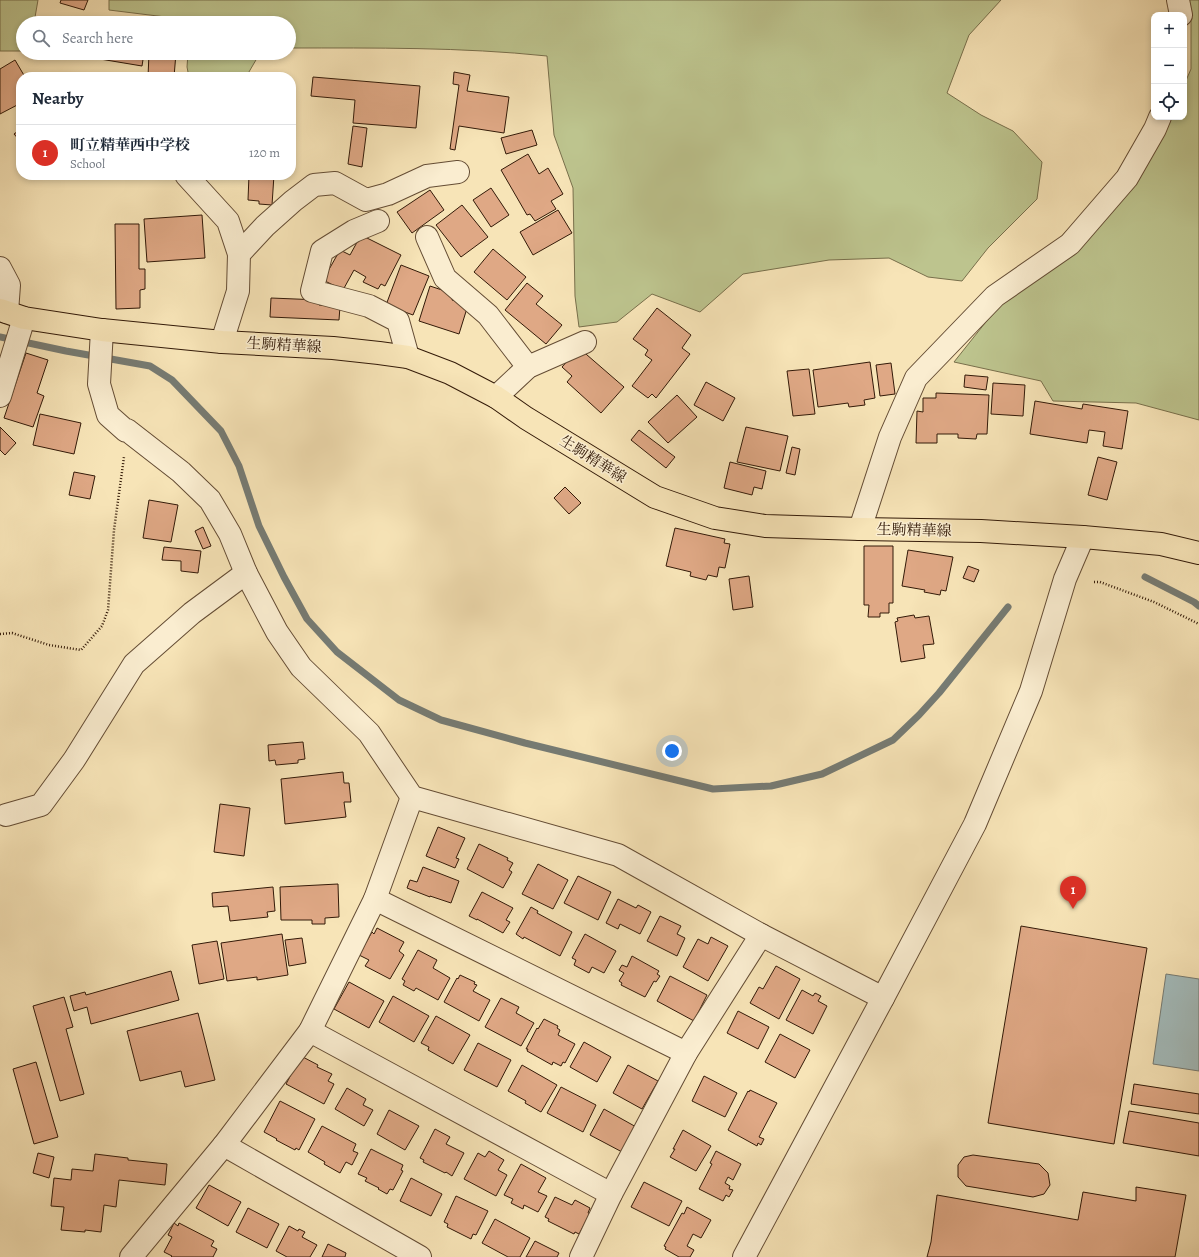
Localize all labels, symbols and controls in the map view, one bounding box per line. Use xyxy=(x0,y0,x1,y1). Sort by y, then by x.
map controls xyxy=(1151,12,1187,120)
button: + xyxy=(1151,12,1187,48)
search box xyxy=(16,16,296,60)
icon: search xyxy=(30,27,52,49)
text: Search here xyxy=(62,28,133,48)
button: − xyxy=(1151,48,1187,84)
button: locate xyxy=(1151,84,1187,120)
text: Nearby xyxy=(32,87,83,110)
text: 町立精華西中学校 xyxy=(70,135,190,155)
text: 1 xyxy=(43,144,47,161)
text: 120 m xyxy=(249,144,280,161)
text: School xyxy=(70,155,105,172)
street label: 生駒精華線 xyxy=(246,333,322,357)
street label: 生駒精華線 xyxy=(556,431,630,487)
street label: 生駒精華線 xyxy=(876,519,952,541)
your location xyxy=(662,741,682,761)
pin: 1 xyxy=(1060,876,1086,909)

